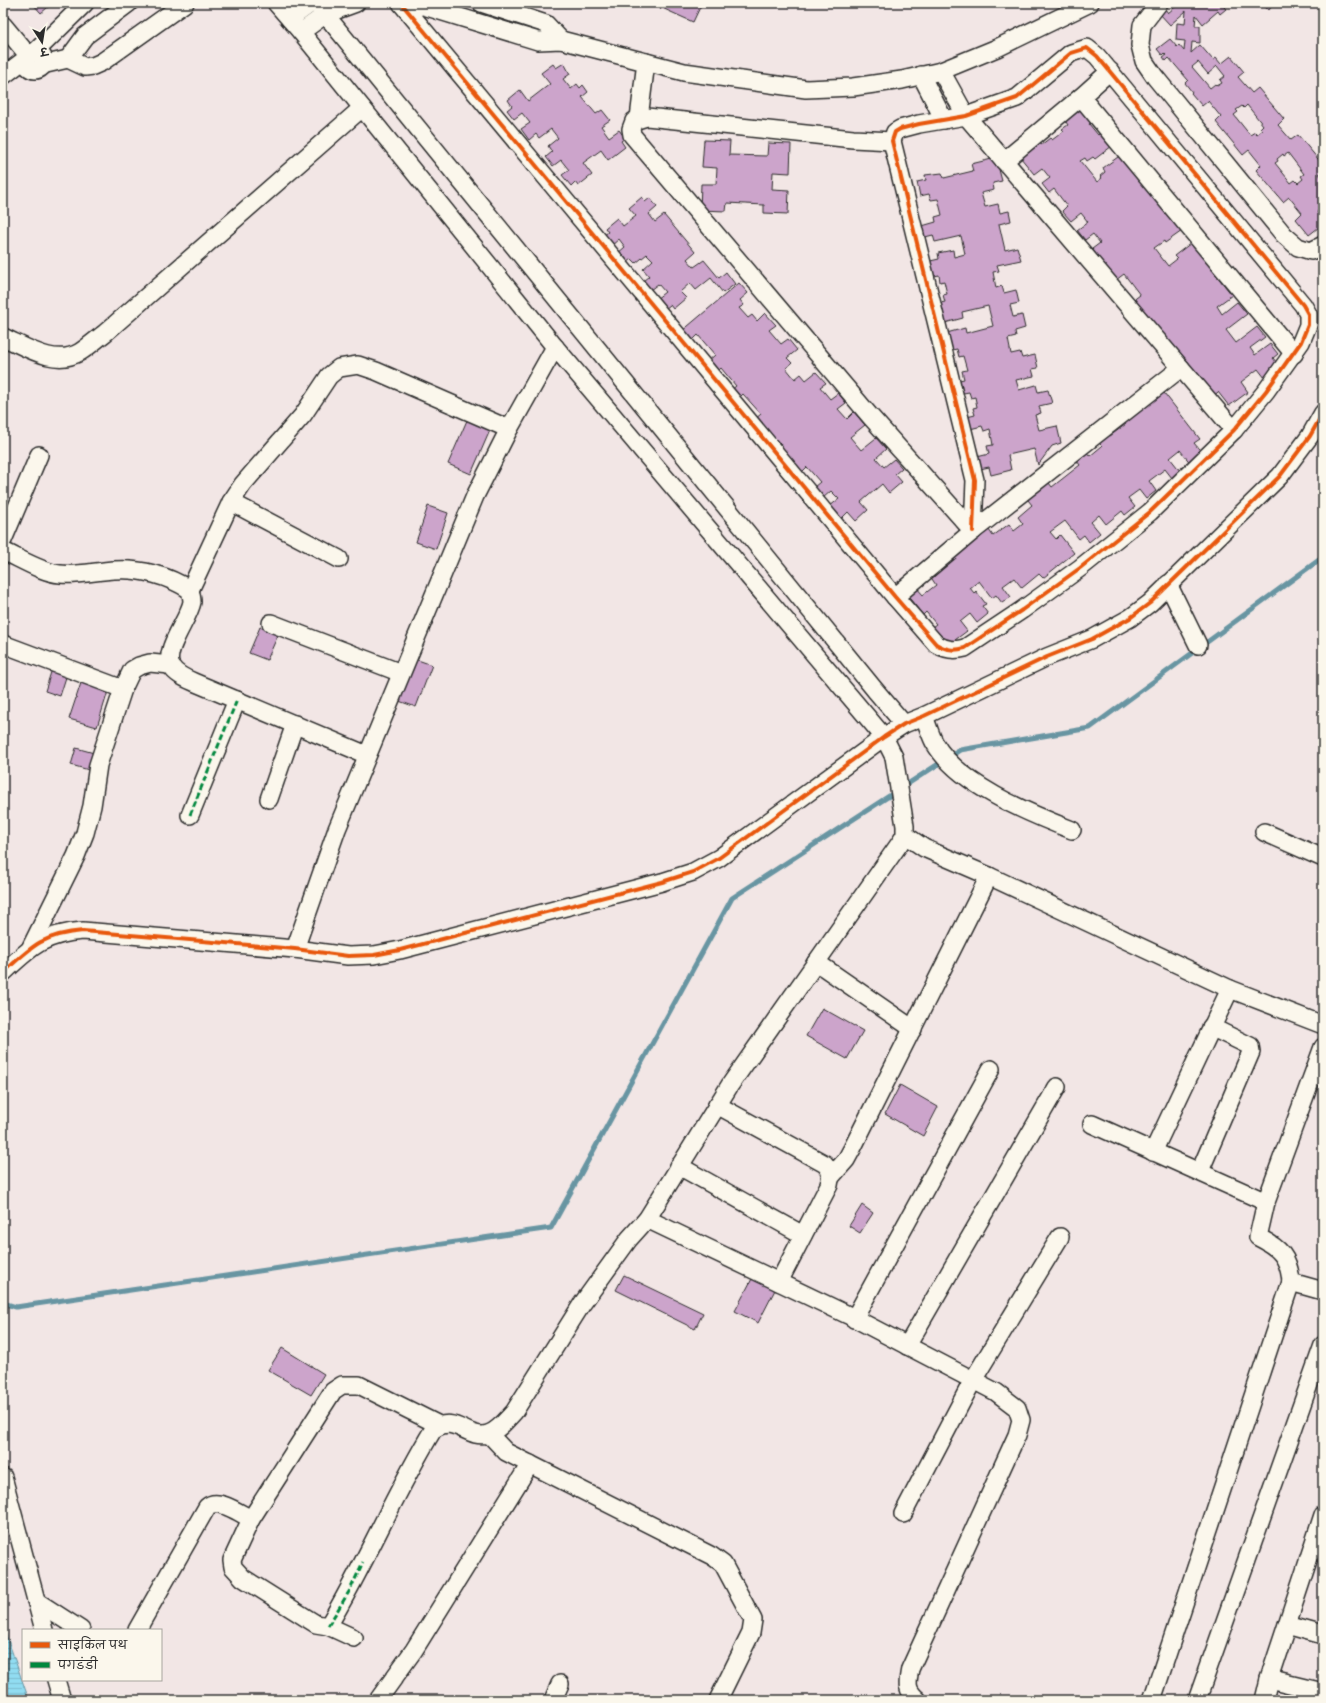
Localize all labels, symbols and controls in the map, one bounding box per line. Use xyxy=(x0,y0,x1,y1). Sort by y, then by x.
north arrow xyxy=(22,22,62,62)
text: उ xyxy=(37,44,50,59)
legend xyxy=(22,1629,162,1681)
text: साइकिल पथ xyxy=(57,1636,128,1653)
text: पगडंडी xyxy=(57,1656,99,1673)

